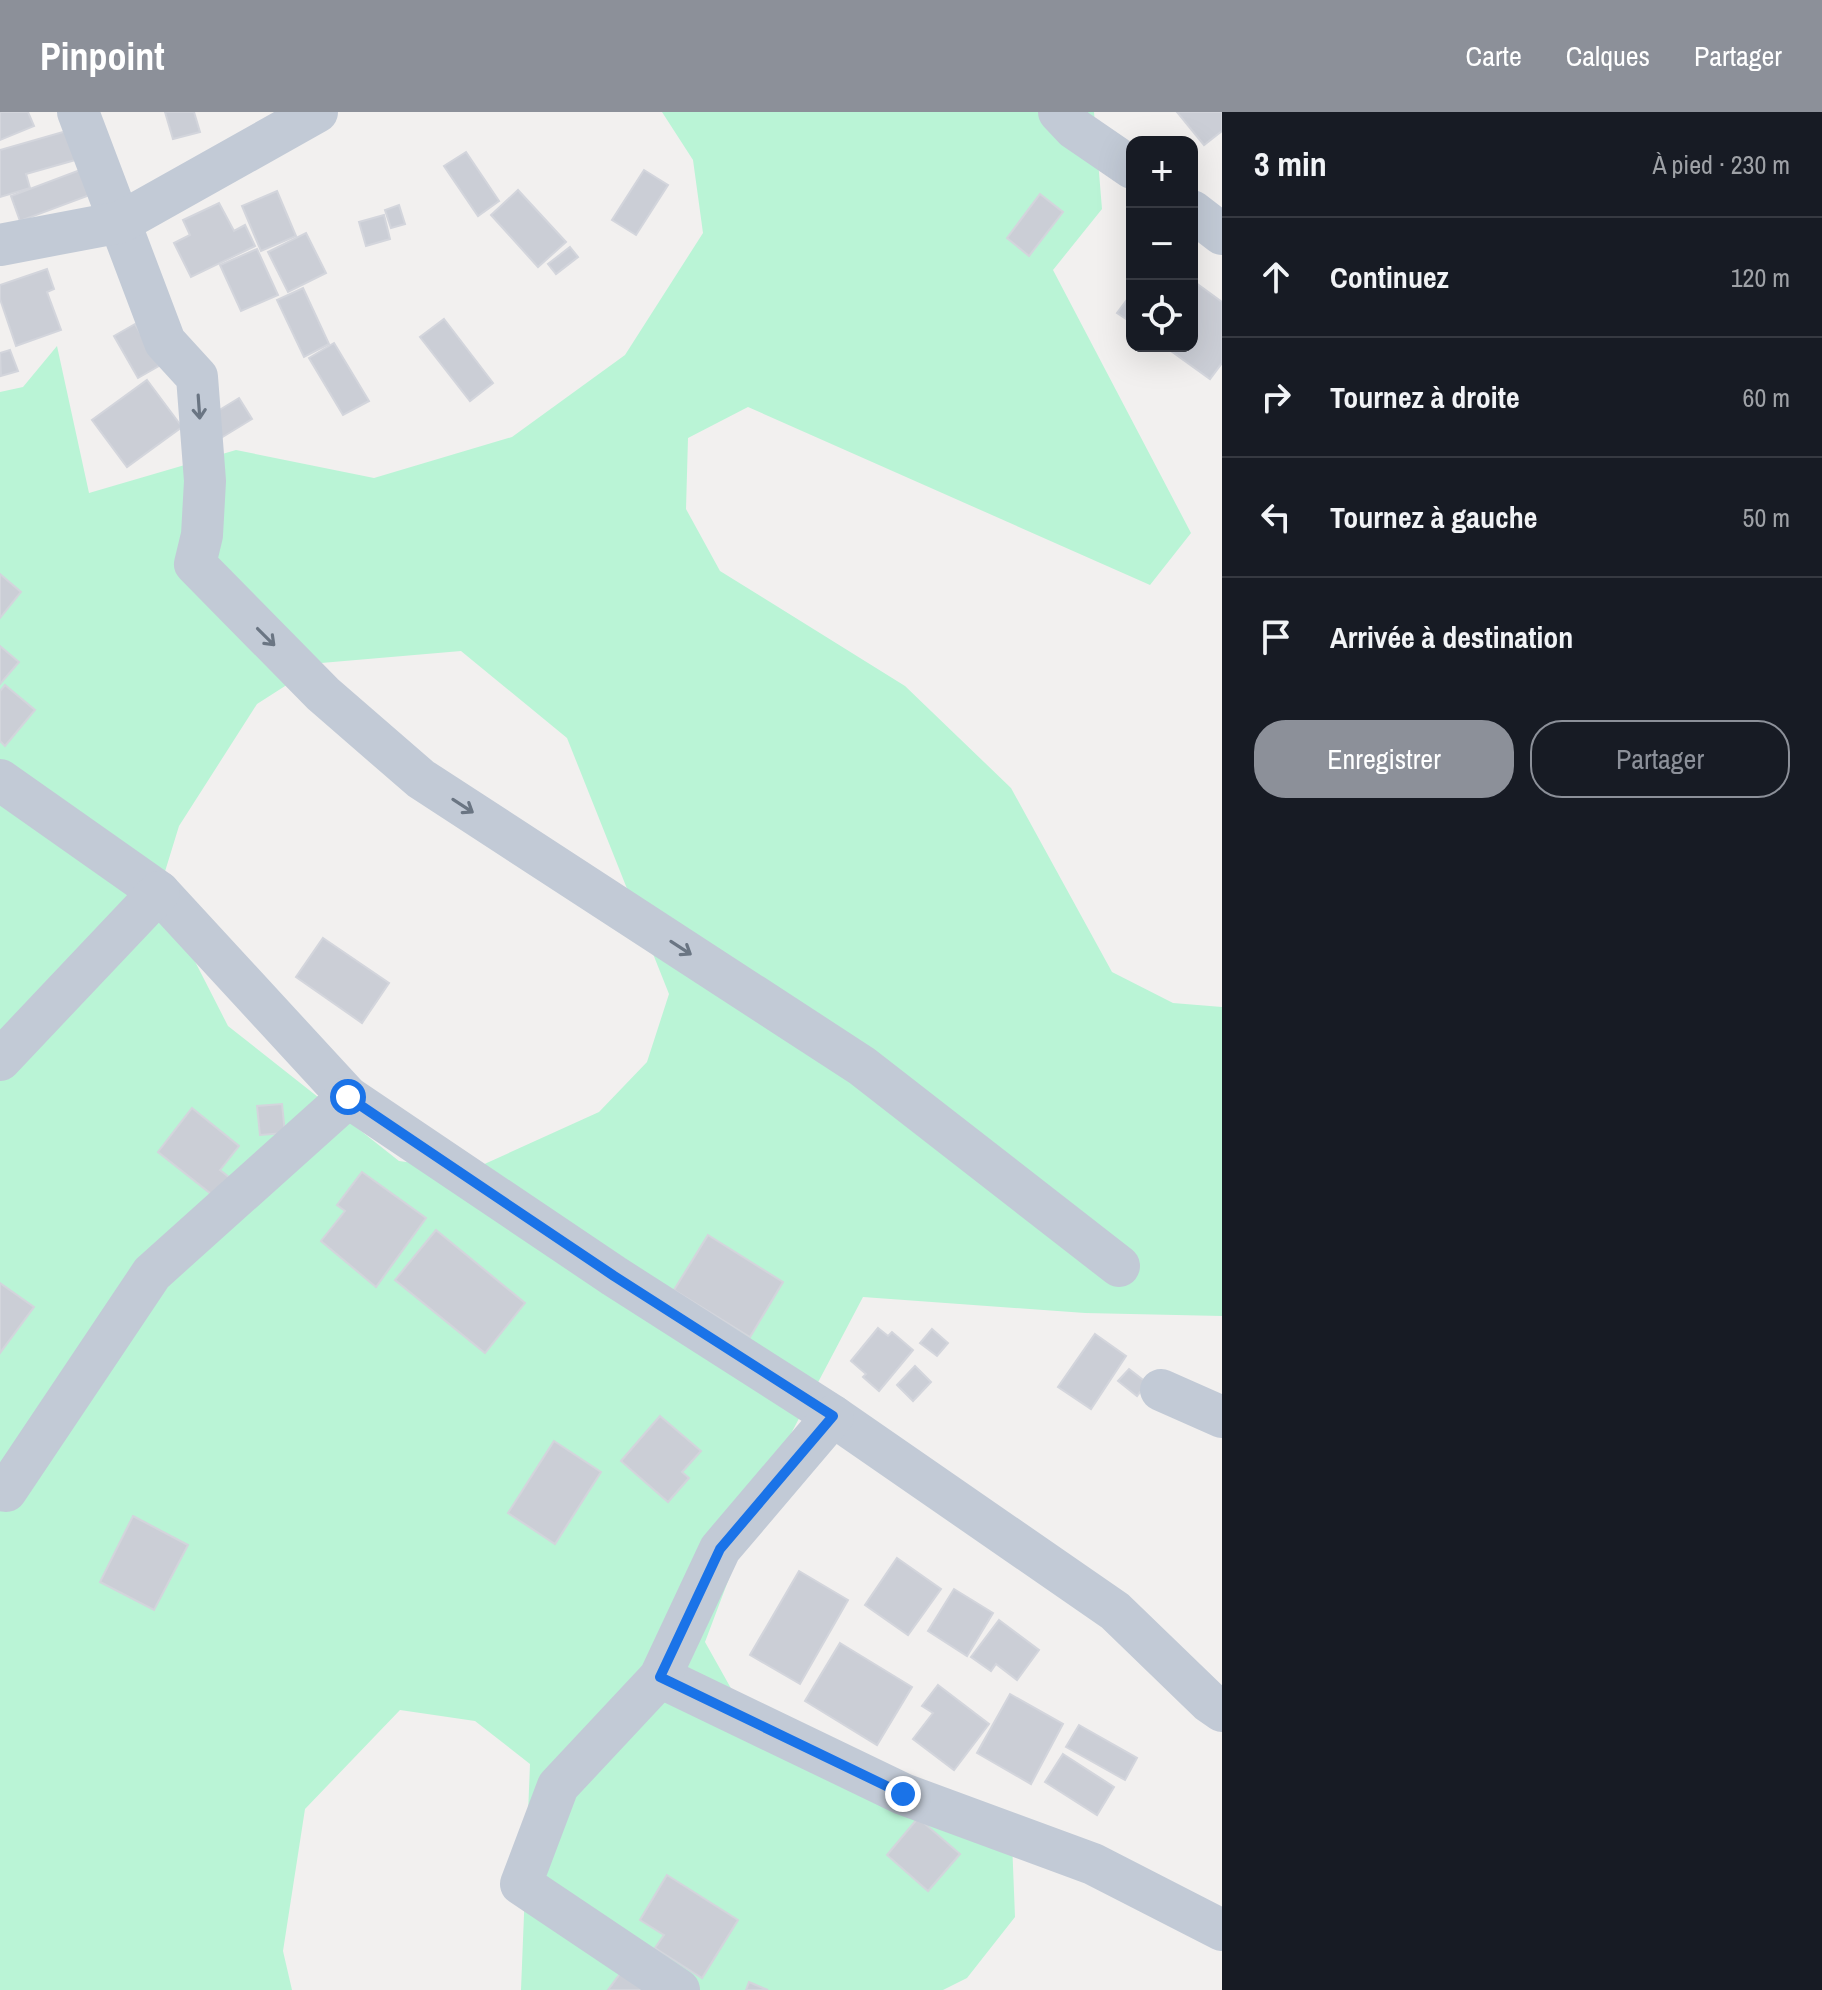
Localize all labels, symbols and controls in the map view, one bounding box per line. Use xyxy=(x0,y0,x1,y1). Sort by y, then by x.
text: Pinpoint xyxy=(40,31,165,82)
text: Carte xyxy=(1466,37,1522,75)
text: Calques xyxy=(1566,37,1650,75)
text: Partager xyxy=(1694,37,1782,75)
map controls xyxy=(1126,136,1198,352)
button: + xyxy=(1126,136,1198,208)
text: 3 min xyxy=(1254,141,1327,187)
text: À pied · 230 m xyxy=(1652,147,1790,182)
button: − xyxy=(1126,208,1198,280)
icon: ahead xyxy=(1254,255,1298,299)
text: Continuez xyxy=(1330,257,1449,297)
text: 120 m xyxy=(1731,260,1790,295)
button: locate xyxy=(1126,280,1198,352)
icon: right xyxy=(1254,375,1298,419)
text: Tournez à droite xyxy=(1330,377,1520,417)
text: 60 m xyxy=(1743,380,1790,415)
one-way arrow xyxy=(192,393,207,420)
icon: left xyxy=(1254,495,1298,539)
text: Tournez à gauche xyxy=(1330,497,1537,537)
text: 50 m xyxy=(1743,500,1790,535)
icon: arrive xyxy=(1254,615,1298,659)
text: Arrivée à destination xyxy=(1330,617,1573,657)
one-way arrow xyxy=(256,627,275,646)
button: Enregistrer xyxy=(1254,720,1514,798)
button: Partager xyxy=(1530,720,1790,798)
one-way arrow xyxy=(451,799,474,815)
one-way arrow xyxy=(669,940,691,957)
route start xyxy=(330,1079,366,1115)
route end xyxy=(885,1776,921,1812)

